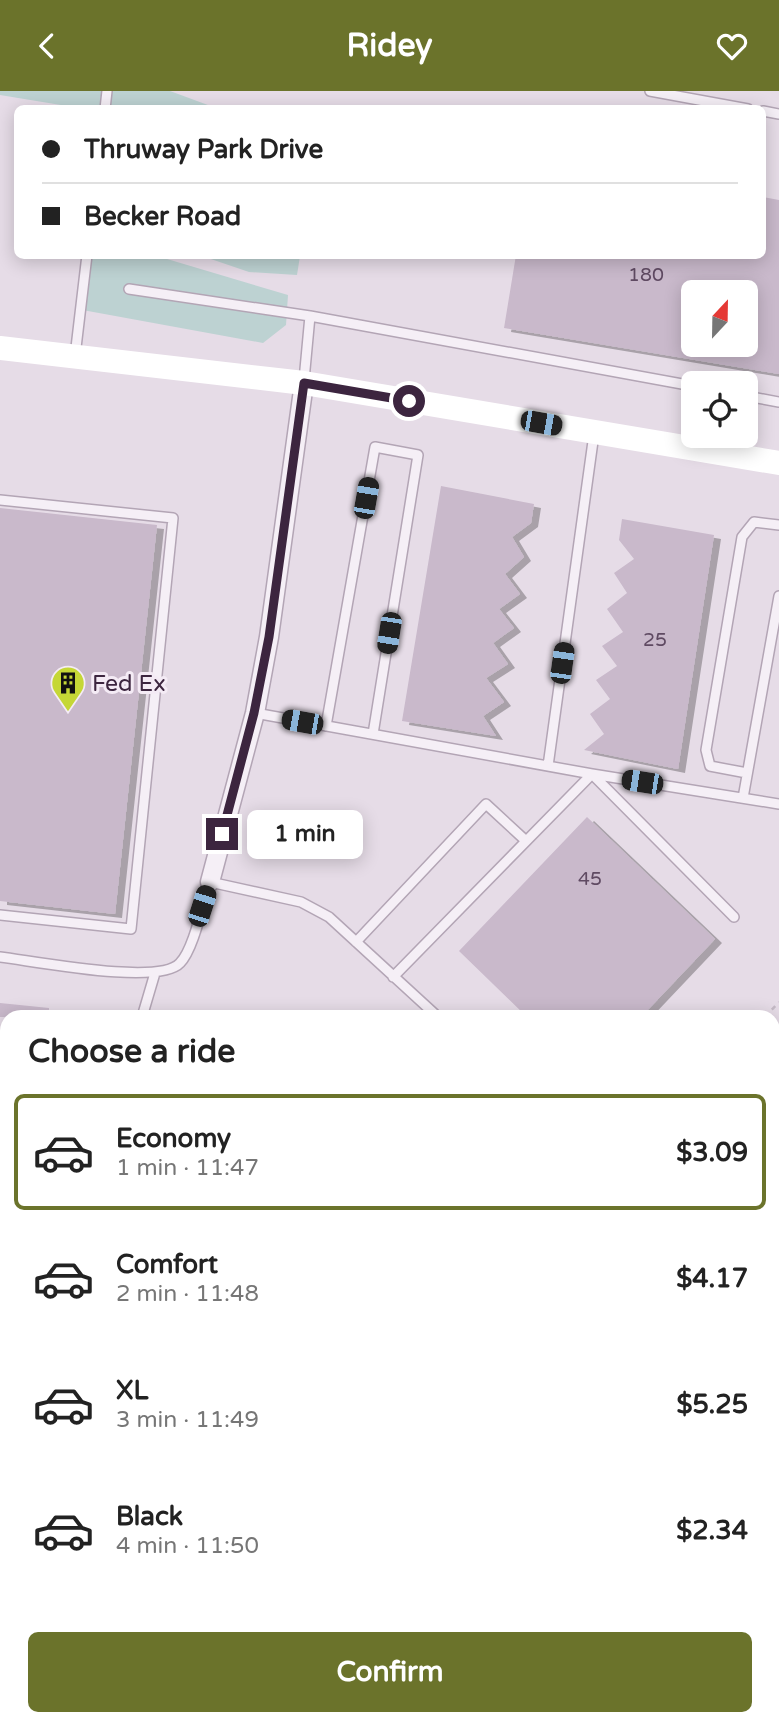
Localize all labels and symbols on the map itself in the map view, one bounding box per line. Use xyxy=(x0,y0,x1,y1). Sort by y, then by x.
house number: 180 xyxy=(628,264,664,286)
north arrow xyxy=(681,280,758,357)
route start xyxy=(393,385,425,417)
car xyxy=(519,409,564,437)
car xyxy=(353,475,380,521)
car xyxy=(376,611,403,655)
house number: 25 xyxy=(643,629,667,651)
car xyxy=(549,641,576,685)
building icon: Fed Ex xyxy=(49,664,87,713)
place label: Fed Ex xyxy=(92,670,166,698)
car xyxy=(280,708,325,736)
car xyxy=(620,768,665,796)
callout: 1 min xyxy=(246,809,362,859)
route end xyxy=(206,818,238,850)
house number: 45 xyxy=(578,868,602,890)
car xyxy=(186,883,219,929)

